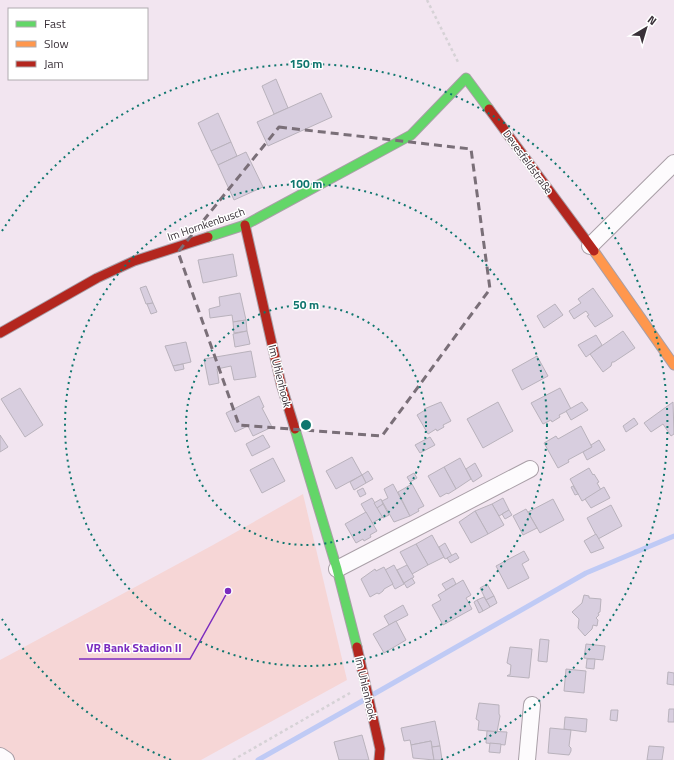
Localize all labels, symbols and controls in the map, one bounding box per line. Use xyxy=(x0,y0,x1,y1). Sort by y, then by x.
legend xyxy=(8,8,148,80)
north arrow xyxy=(626,8,666,48)
text: N xyxy=(644,11,660,29)
text: Fast xyxy=(44,14,67,33)
text: Slow xyxy=(44,34,69,53)
text: Jam xyxy=(44,54,64,73)
text: 150 m xyxy=(290,54,322,73)
street label: Devesfeldstraße xyxy=(499,127,557,198)
text: 100 m xyxy=(290,174,322,193)
street label: Im Hornkenbusch xyxy=(165,203,247,245)
text: 50 m xyxy=(293,295,319,314)
street label: Im Uhlenhook xyxy=(264,343,296,410)
centre of rings xyxy=(299,418,313,432)
callout: VR Bank Stadion II xyxy=(79,635,190,659)
text: VR Bank Stadion II xyxy=(86,638,182,657)
street label: Im Uhlenhook xyxy=(351,655,381,722)

